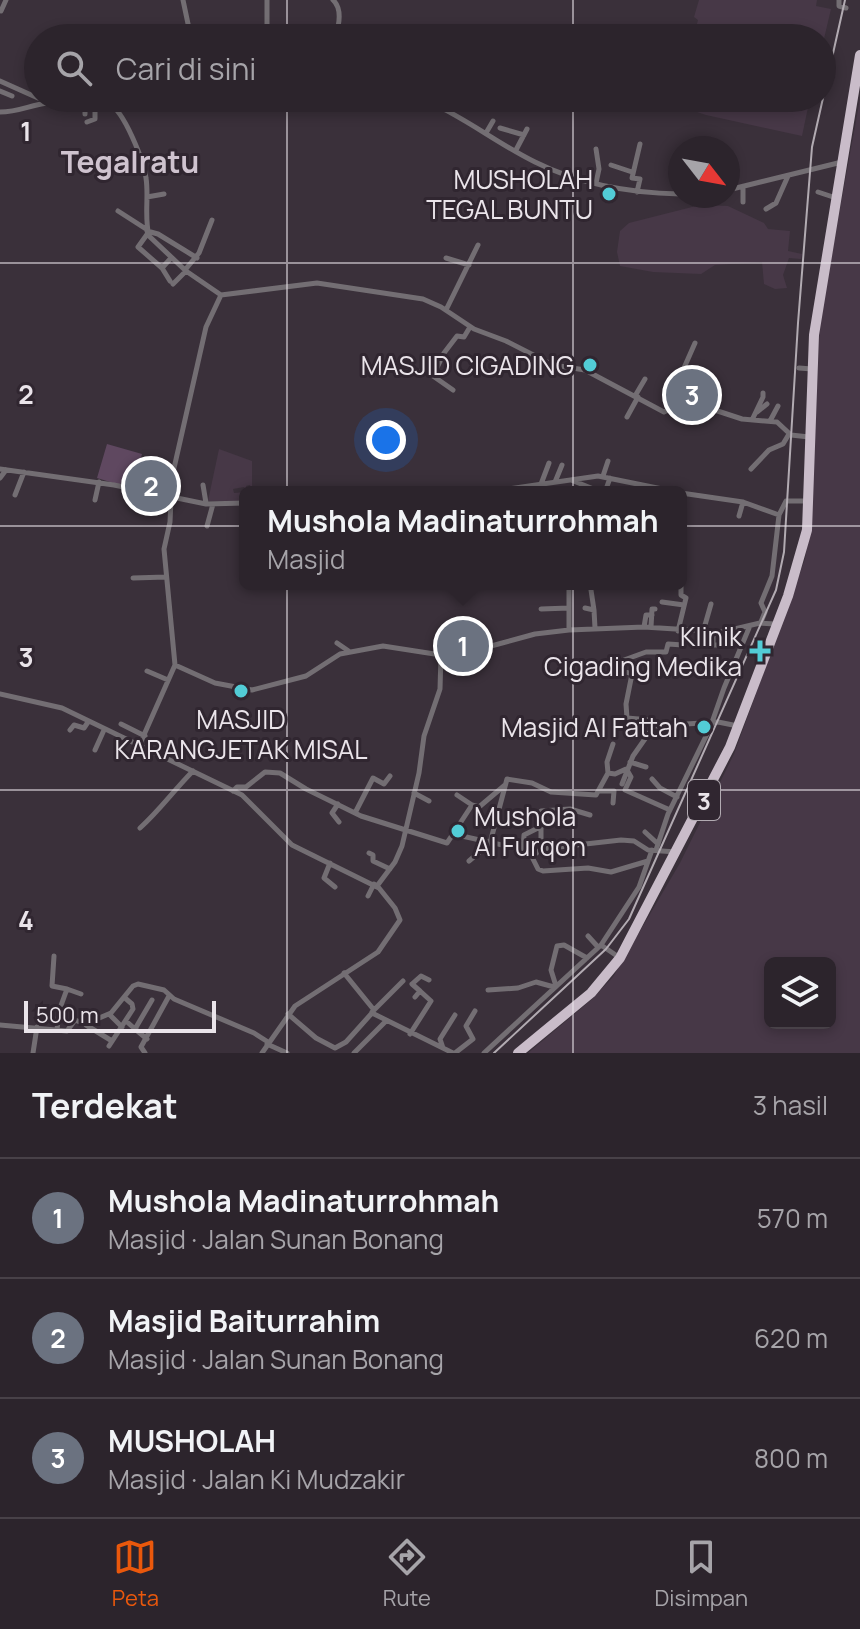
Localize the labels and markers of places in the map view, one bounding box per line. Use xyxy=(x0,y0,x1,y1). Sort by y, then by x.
place label: MUSHOLAH TEGAL BUNTU xyxy=(426,161,593,227)
marker: MUSHOLAH TEGAL BUNTU xyxy=(600,185,618,203)
place label: MASJID CIGADING xyxy=(361,347,574,383)
marker: MASJID CIGADING xyxy=(581,356,599,374)
pin: 3 xyxy=(666,365,718,425)
pin: 2 xyxy=(125,456,177,516)
pin: 1 xyxy=(437,616,489,676)
place label: Klinik Cigading Medika xyxy=(544,618,743,684)
marker: Klinik Cigading Medika xyxy=(749,640,771,662)
marker: MASJID KARANGJETAK MISAL xyxy=(232,682,250,700)
place label: MASJID KARANGJETAK MISAL xyxy=(114,701,368,767)
place label: Masjid Al Fattah xyxy=(501,709,688,745)
marker: Masjid Al Fattah xyxy=(695,718,713,736)
place label: Mushola Al Furqon xyxy=(474,798,586,864)
marker: Mushola Al Furqon xyxy=(449,822,467,840)

